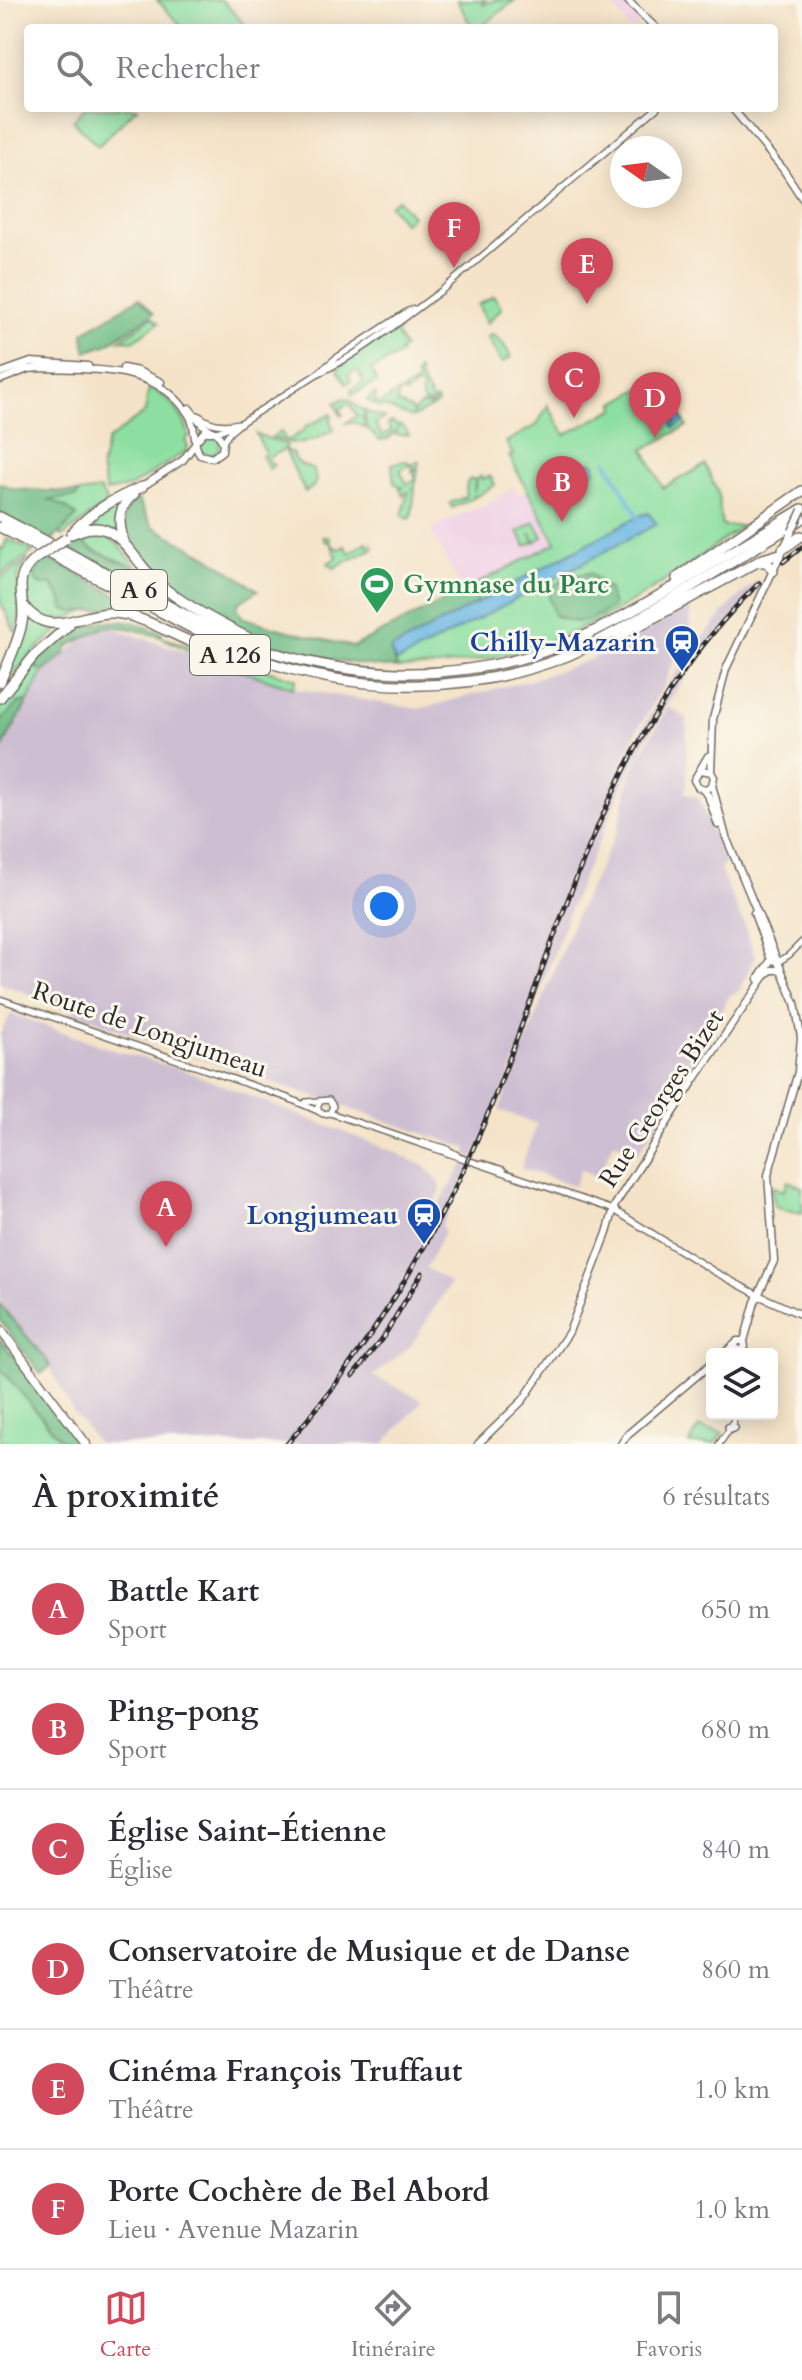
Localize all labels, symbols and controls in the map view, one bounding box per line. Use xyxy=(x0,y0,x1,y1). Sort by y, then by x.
search box xyxy=(24,24,778,112)
icon: search xyxy=(52,46,96,90)
text: Rechercher xyxy=(116,48,260,89)
north arrow xyxy=(610,136,682,208)
pin: F xyxy=(428,202,480,268)
pin: E xyxy=(561,238,613,304)
pin: C xyxy=(548,352,600,418)
pin: D xyxy=(629,372,681,438)
pin: B xyxy=(536,456,588,522)
sports icon: Gymnase du Parc xyxy=(358,565,396,615)
place label: Gymnase du Parc xyxy=(403,567,610,602)
road number: A 6 xyxy=(111,570,167,610)
station icon: Chilly-Mazarin xyxy=(663,623,701,673)
place label: Chilly-Mazarin xyxy=(470,625,656,660)
road number: A 126 xyxy=(190,635,270,675)
your location xyxy=(364,886,404,926)
street label: Route de Longjumeau xyxy=(28,973,272,1086)
street label: Rue Georges Bizet xyxy=(591,1002,732,1194)
pin: A xyxy=(140,1181,192,1247)
station icon: Longjumeau xyxy=(405,1196,443,1246)
place label: Longjumeau xyxy=(247,1198,398,1233)
map controls xyxy=(706,1348,778,1420)
button: layers xyxy=(706,1348,778,1420)
text: À proximité xyxy=(32,1473,219,1519)
text: 6 résultats xyxy=(662,1479,770,1514)
text: Battle Kart xyxy=(108,1571,259,1612)
text: A xyxy=(48,1592,68,1627)
text: 650 m xyxy=(701,1592,770,1627)
text: Sport xyxy=(108,1612,167,1647)
text: Ping-pong xyxy=(108,1691,259,1732)
text: B xyxy=(49,1712,67,1747)
text: 680 m xyxy=(701,1712,770,1747)
text: Sport xyxy=(108,1732,167,1767)
text: Église Saint-Étienne xyxy=(108,1811,387,1852)
text: C xyxy=(48,1832,68,1867)
text: 840 m xyxy=(701,1832,770,1867)
text: Église xyxy=(108,1852,173,1887)
text: Conservatoire de Musique et de Danse xyxy=(108,1931,630,1972)
text: D xyxy=(47,1952,69,1987)
text: 860 m xyxy=(701,1952,770,1987)
text: Théâtre xyxy=(108,1972,194,2007)
text: Cinéma François Truffaut xyxy=(108,2051,462,2092)
text: E xyxy=(50,2072,66,2107)
text: 1.0 km xyxy=(694,2072,770,2107)
text: Théâtre xyxy=(108,2092,194,2127)
text: Porte Cochère de Bel Abord xyxy=(108,2171,489,2212)
text: F xyxy=(50,2192,66,2227)
text: 1.0 km xyxy=(694,2192,770,2227)
text: Lieu · Avenue Mazarin xyxy=(108,2212,359,2247)
tab: Carte xyxy=(100,2286,151,2364)
tab: Itinéraire xyxy=(351,2286,436,2364)
tab: Favoris xyxy=(635,2286,702,2364)

